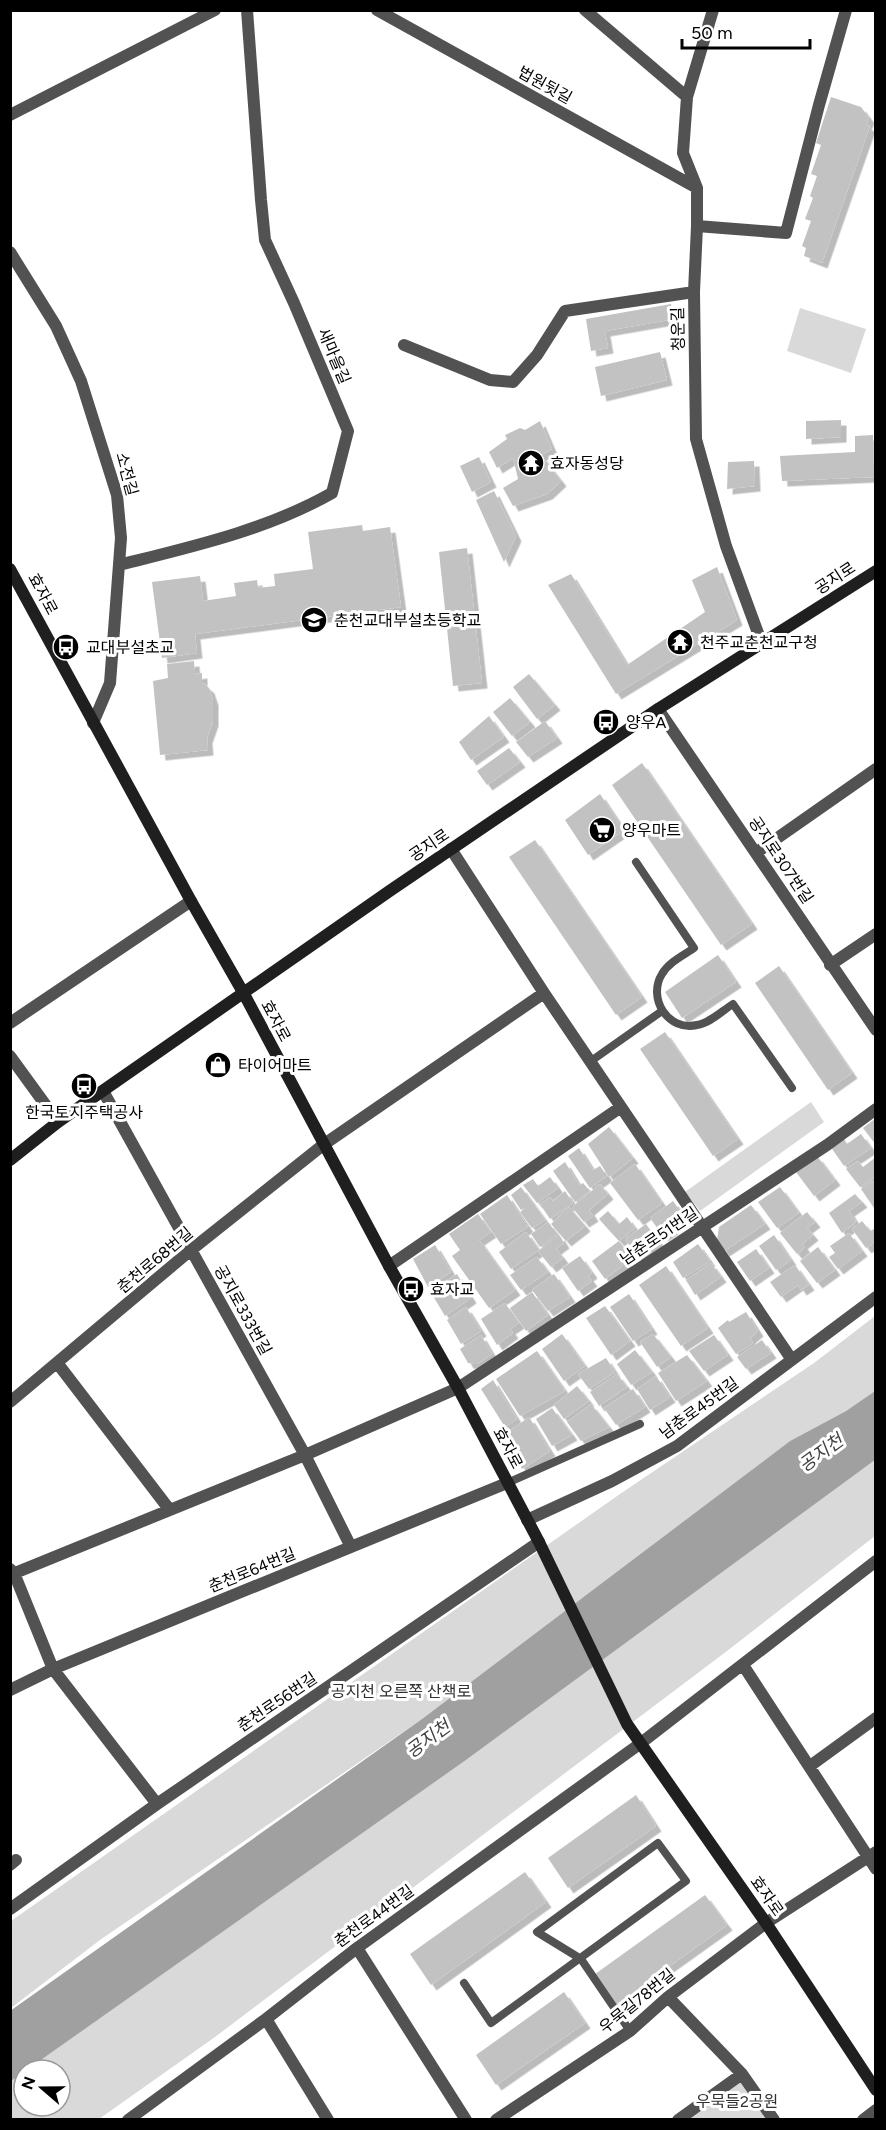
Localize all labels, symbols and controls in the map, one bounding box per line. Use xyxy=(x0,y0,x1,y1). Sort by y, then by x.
scale bar xyxy=(682,12,810,50)
text: 50 m xyxy=(691,22,733,44)
street label: 법원뒷길 xyxy=(515,62,575,108)
street label: 청운길 xyxy=(668,307,688,351)
street label: 새마을길 xyxy=(314,325,354,387)
temple icon: 효자동성당 xyxy=(516,448,546,478)
street label: 소전길 xyxy=(112,450,142,498)
place label: 효자동성당 xyxy=(550,454,624,473)
street label: 공지로 xyxy=(811,558,859,598)
street label: 효자로 xyxy=(24,570,62,618)
school or university icon: 춘천교대부설초등학교 xyxy=(299,605,329,635)
place label: 춘천교대부설초등학교 xyxy=(334,611,481,630)
temple icon: 천주교춘천교구청 xyxy=(665,627,695,657)
bus stop icon: 교대부설초교 xyxy=(51,632,81,662)
place label: 천주교춘천교구청 xyxy=(700,633,818,652)
place label: 교대부설초교 xyxy=(86,638,174,657)
bus stop icon: 양우A xyxy=(591,707,621,737)
place label: 양우A xyxy=(626,713,666,732)
street label: 공지로307번길 xyxy=(745,813,817,907)
supermarket icon: 양우마트 xyxy=(587,815,617,845)
place label: 양우마트 xyxy=(622,821,681,840)
street label: 공지로 xyxy=(405,825,453,865)
street label: 효자로 xyxy=(257,997,295,1045)
shop icon: 타이어마트 xyxy=(203,1050,233,1080)
place label: 타이어마트 xyxy=(238,1056,312,1075)
bus stop icon: 한국토지주택공사 xyxy=(69,1071,99,1101)
place label: 한국토지주택공사 xyxy=(25,1103,143,1122)
street label: 남춘로51번길 xyxy=(617,1203,701,1269)
street label: 춘천로68번길 xyxy=(113,1223,197,1297)
street label: 공지로333번길 xyxy=(211,1262,275,1358)
bus stop icon: 효자교 xyxy=(396,1274,426,1304)
place label: 효자교 xyxy=(430,1280,474,1299)
street label: 남춘로45번길 xyxy=(656,1373,742,1443)
street label: 효자로 xyxy=(489,1424,527,1472)
water label: 공지천 xyxy=(794,1428,850,1477)
street label: 춘천로64번길 xyxy=(206,1544,298,1596)
street label: 춘천로56번길 xyxy=(234,1668,320,1736)
park label: 공지천 오른쪽 산책로 xyxy=(331,1682,471,1701)
water label: 공지천 xyxy=(401,1714,457,1763)
street label: 효자로 xyxy=(747,1872,788,1920)
street label: 춘천로44번길 xyxy=(331,1881,417,1951)
street label: 우묵길78번길 xyxy=(595,1965,679,2037)
north arrow xyxy=(12,2058,72,2118)
text: N xyxy=(17,2074,39,2092)
park label: 우묵들2공원 xyxy=(696,2092,778,2111)

